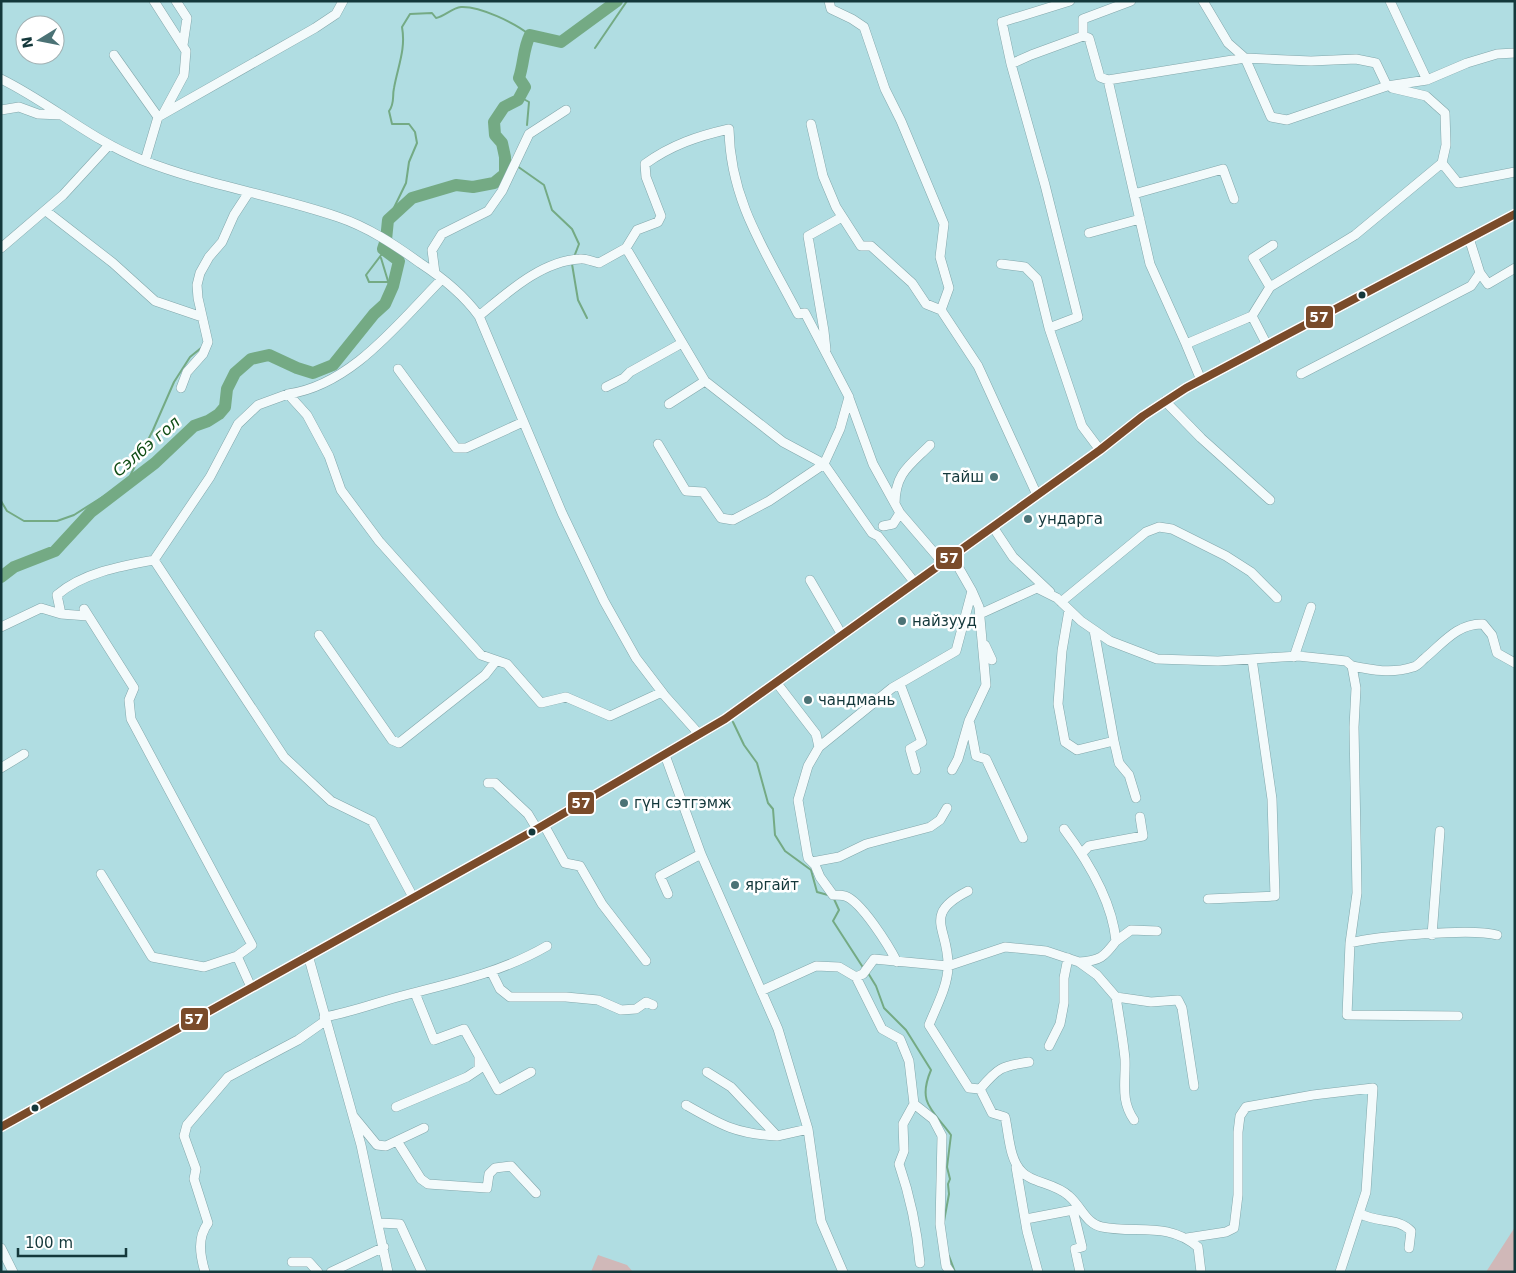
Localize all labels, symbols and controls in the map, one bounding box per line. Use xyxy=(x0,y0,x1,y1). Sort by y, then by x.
north arrow xyxy=(15,15,65,65)
text: N xyxy=(18,35,36,49)
unlabelled marker xyxy=(1357,290,1367,300)
line badge: 57 xyxy=(1305,305,1334,329)
text: 57 xyxy=(1309,309,1329,325)
water label: Сэлбэ гол xyxy=(109,412,184,481)
place label: тайш xyxy=(943,468,984,486)
marker: тайш xyxy=(988,471,1000,483)
place label: ундарга xyxy=(1038,510,1103,528)
marker: ундарга xyxy=(1022,513,1034,525)
line badge: 57 xyxy=(935,546,963,570)
text: 57 xyxy=(939,550,959,566)
place label: найзууд xyxy=(912,612,977,630)
marker: найзууд xyxy=(896,615,908,627)
place label: чандмань xyxy=(818,691,895,709)
marker: чандмань xyxy=(802,694,814,706)
line badge: 57 xyxy=(567,791,595,815)
place label: гүн сэтгэмж xyxy=(634,794,732,812)
text: 57 xyxy=(571,795,591,811)
marker: гүн сэтгэмж xyxy=(618,797,630,809)
unlabelled marker xyxy=(527,827,537,837)
place label: яргайт xyxy=(745,876,799,894)
marker: яргайт xyxy=(729,879,741,891)
line badge: 57 xyxy=(180,1007,209,1031)
text: 57 xyxy=(184,1011,204,1027)
unlabelled marker xyxy=(30,1103,40,1113)
scale bar xyxy=(18,1226,125,1258)
text: 100 m xyxy=(25,1234,73,1252)

